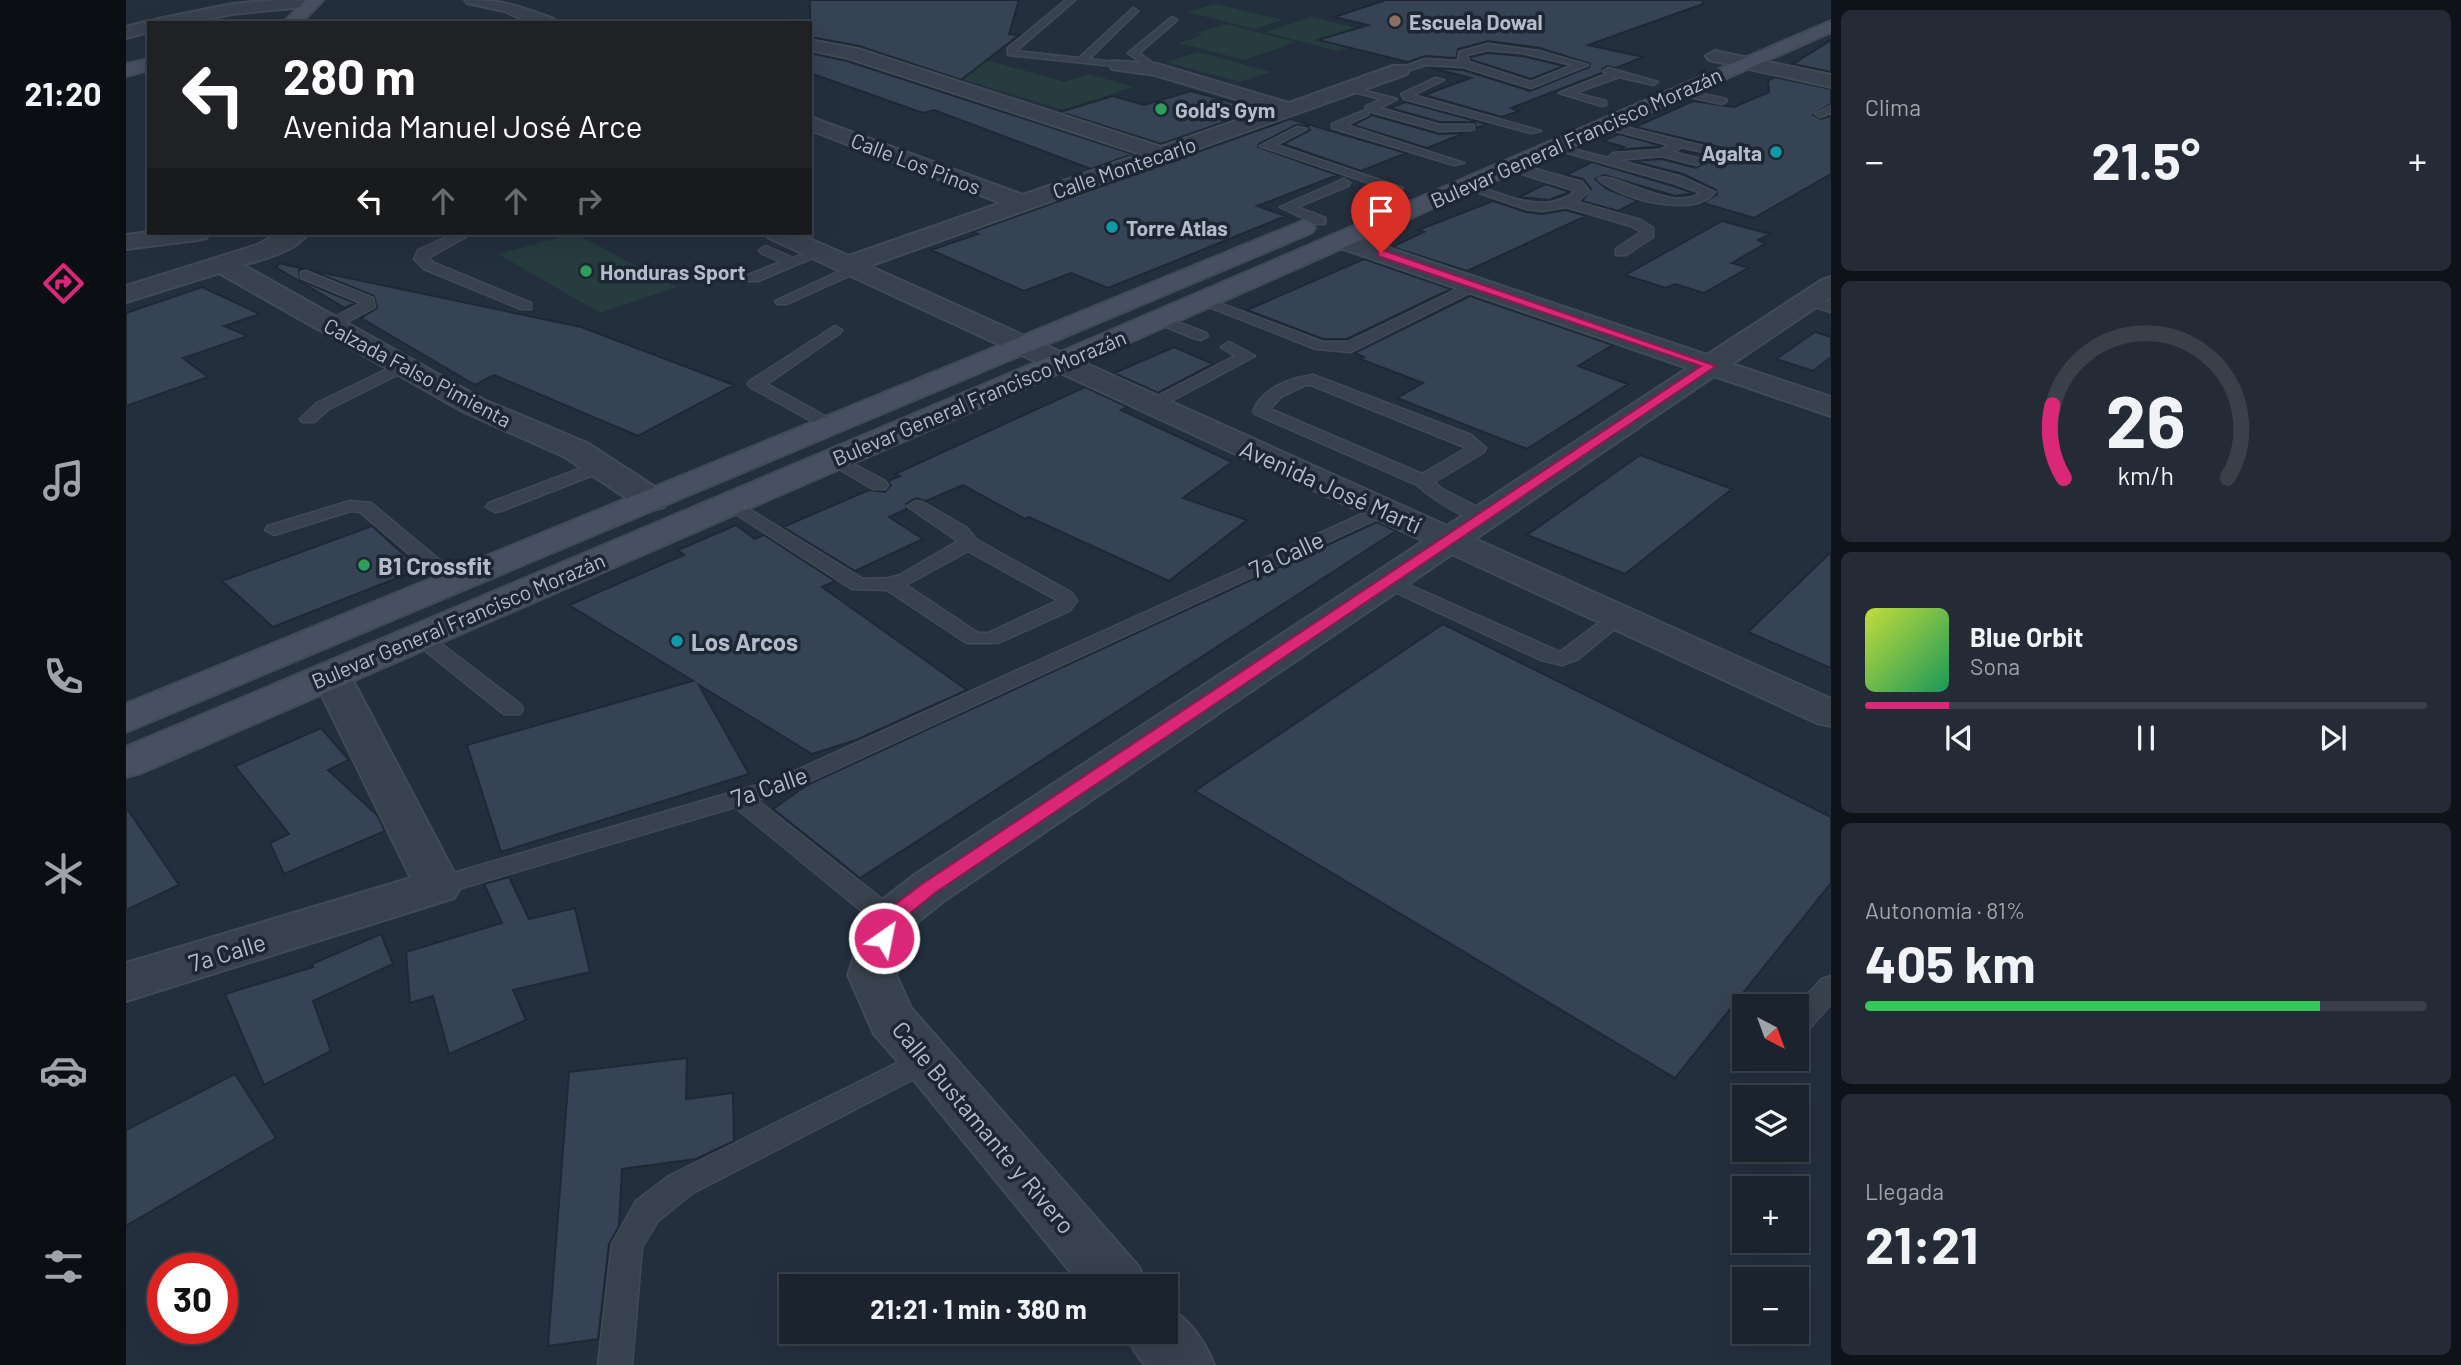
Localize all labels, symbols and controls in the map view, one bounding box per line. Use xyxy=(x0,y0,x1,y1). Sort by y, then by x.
place label: Escuela Dowal xyxy=(1409,9,1543,34)
marker: Escuela Dowal xyxy=(1387,13,1403,29)
text: 280 m xyxy=(283,46,416,105)
icon: left xyxy=(168,49,259,140)
street label: Bulevar General Francisco Morazán xyxy=(1426,61,1726,213)
text: 21:20 xyxy=(25,74,101,112)
text: Clima xyxy=(1865,93,1921,121)
place label: Gold's Gym xyxy=(1175,97,1275,122)
marker: Gold's Gym xyxy=(1153,101,1169,117)
text: Avenida Manuel José Arce xyxy=(283,106,643,144)
street label: Calle Los Pinos xyxy=(848,127,984,199)
text: 21.5° xyxy=(2092,128,2200,190)
street label: Calle Montecarlo xyxy=(1049,131,1199,203)
text: − xyxy=(1865,137,1884,183)
text: + xyxy=(2408,137,2427,183)
place label: Agalta xyxy=(1701,140,1762,165)
marker: Agalta xyxy=(1768,144,1784,160)
pin xyxy=(1351,181,1411,253)
icon: left xyxy=(351,182,389,220)
icon: ahead xyxy=(424,182,462,220)
icon: ahead xyxy=(497,182,535,220)
icon: right xyxy=(570,182,608,220)
icon: arrive xyxy=(1362,192,1400,230)
place label: Torre Atlas xyxy=(1126,215,1228,240)
marker: Torre Atlas xyxy=(1104,219,1120,235)
icon: directions xyxy=(39,259,88,308)
place label: Honduras Sport xyxy=(600,259,746,284)
marker: Honduras Sport xyxy=(578,263,594,279)
street label: Calzada Falso Pimienta xyxy=(320,312,516,432)
street label: Bulevar General Francisco Morazán xyxy=(829,324,1129,470)
text: 26 xyxy=(2106,375,2186,463)
street label: Avenida José Martí xyxy=(1236,433,1426,539)
icon: music xyxy=(39,456,88,505)
text: km/h xyxy=(2118,459,2174,489)
street label: 7a Calle xyxy=(1244,524,1328,584)
street label: Bulevar General Francisco Morazán xyxy=(308,547,608,693)
place label: B1 Crossfit xyxy=(378,551,491,580)
marker: B1 Crossfit xyxy=(356,557,372,573)
text: Blue Orbit xyxy=(1970,621,2083,652)
place label: Los Arcos xyxy=(691,627,798,656)
marker: Los Arcos xyxy=(669,633,685,649)
icon: phone xyxy=(39,652,88,701)
text: Sona xyxy=(1970,652,2020,680)
icon: previous xyxy=(1940,719,1978,757)
icon: pause xyxy=(2127,719,2165,757)
icon: next xyxy=(2314,719,2352,757)
street label: 7a Calle xyxy=(727,759,811,813)
icon: climate xyxy=(39,849,88,898)
text: Autonomía · 81% xyxy=(1865,896,2025,924)
position arrow xyxy=(847,901,921,975)
street label: 7a Calle xyxy=(185,927,269,977)
text: 405 km xyxy=(1865,931,2036,993)
north arrow xyxy=(1732,994,1810,1071)
map controls xyxy=(1732,994,1809,1344)
street label: Calle Bustamante y Rivero xyxy=(887,1015,1081,1239)
icon: car xyxy=(39,1046,88,1095)
button: layers xyxy=(1732,1085,1809,1162)
button: + xyxy=(1732,1176,1809,1253)
text: Llegada xyxy=(1865,1177,1944,1205)
text: 21:21 xyxy=(1865,1212,1978,1274)
icon: filters xyxy=(39,1242,88,1291)
speed limit sign: 30 xyxy=(147,1253,238,1344)
button: − xyxy=(1732,1267,1809,1344)
text: 21:21 · 1 min · 380 m xyxy=(870,1293,1087,1324)

